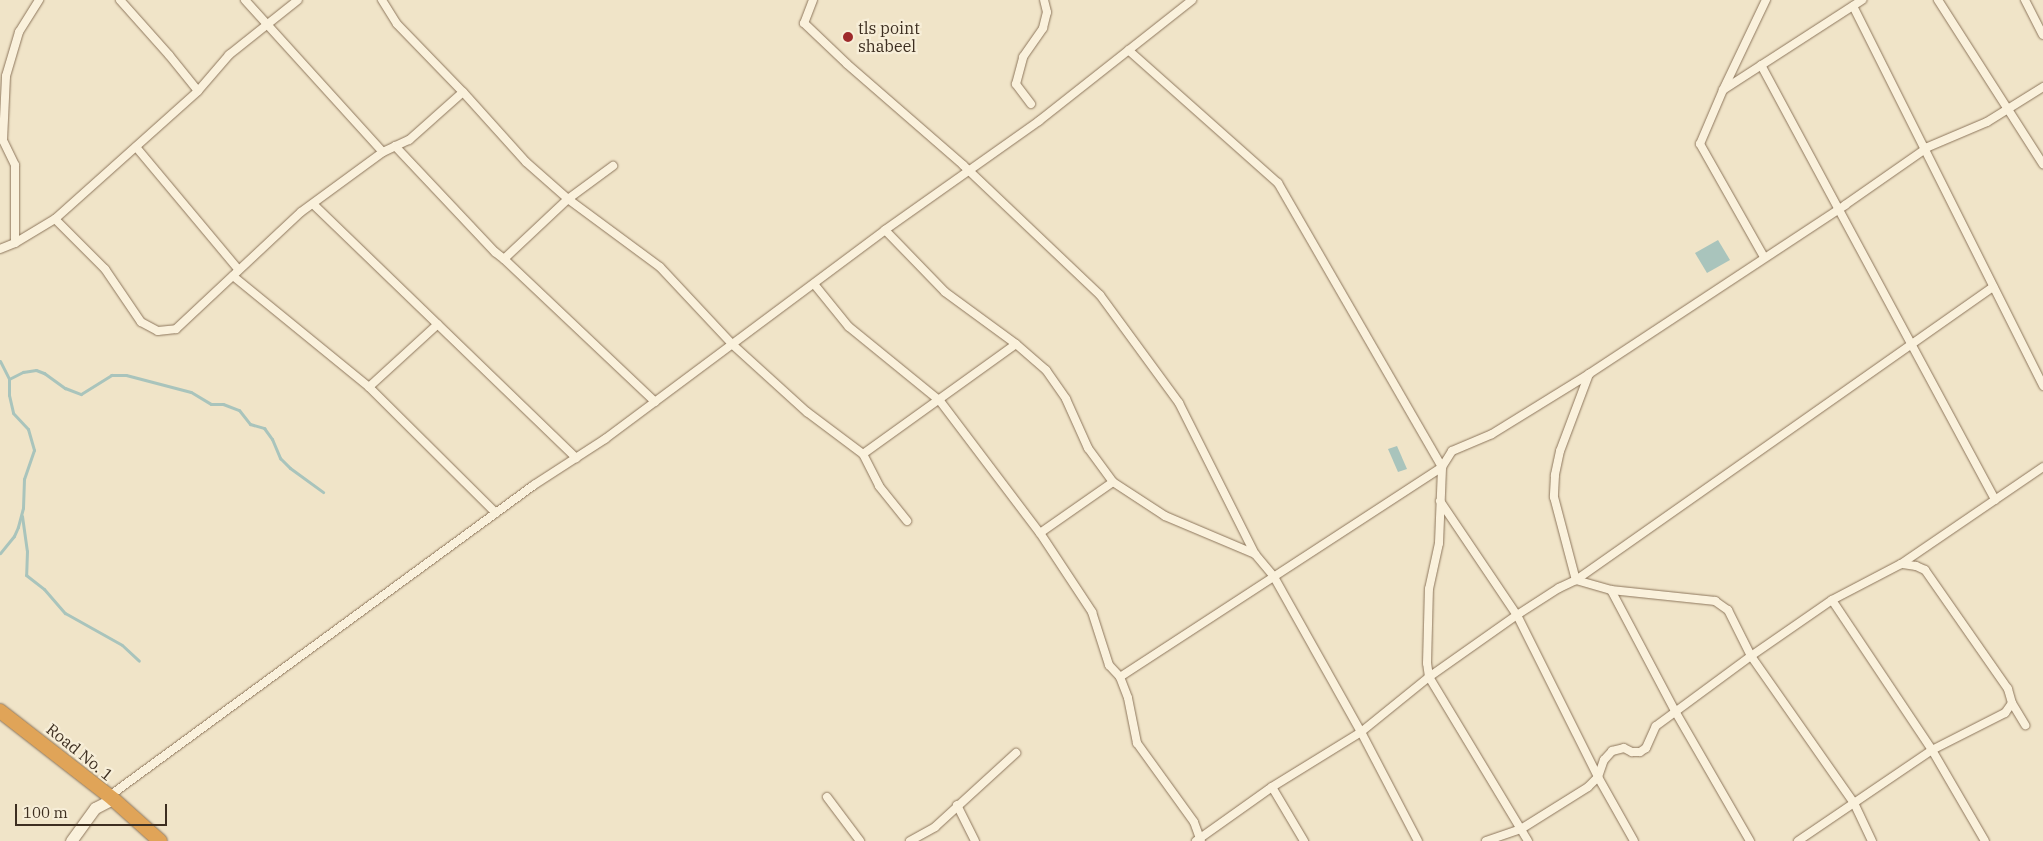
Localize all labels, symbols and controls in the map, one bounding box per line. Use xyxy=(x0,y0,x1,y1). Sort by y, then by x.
place label: tls point shabeel xyxy=(858,18,920,56)
marker: tls point shabeel xyxy=(842,31,854,43)
street label: Road No. 1 xyxy=(43,719,117,785)
scale bar xyxy=(18,794,170,826)
text: 100 m xyxy=(23,803,68,822)

